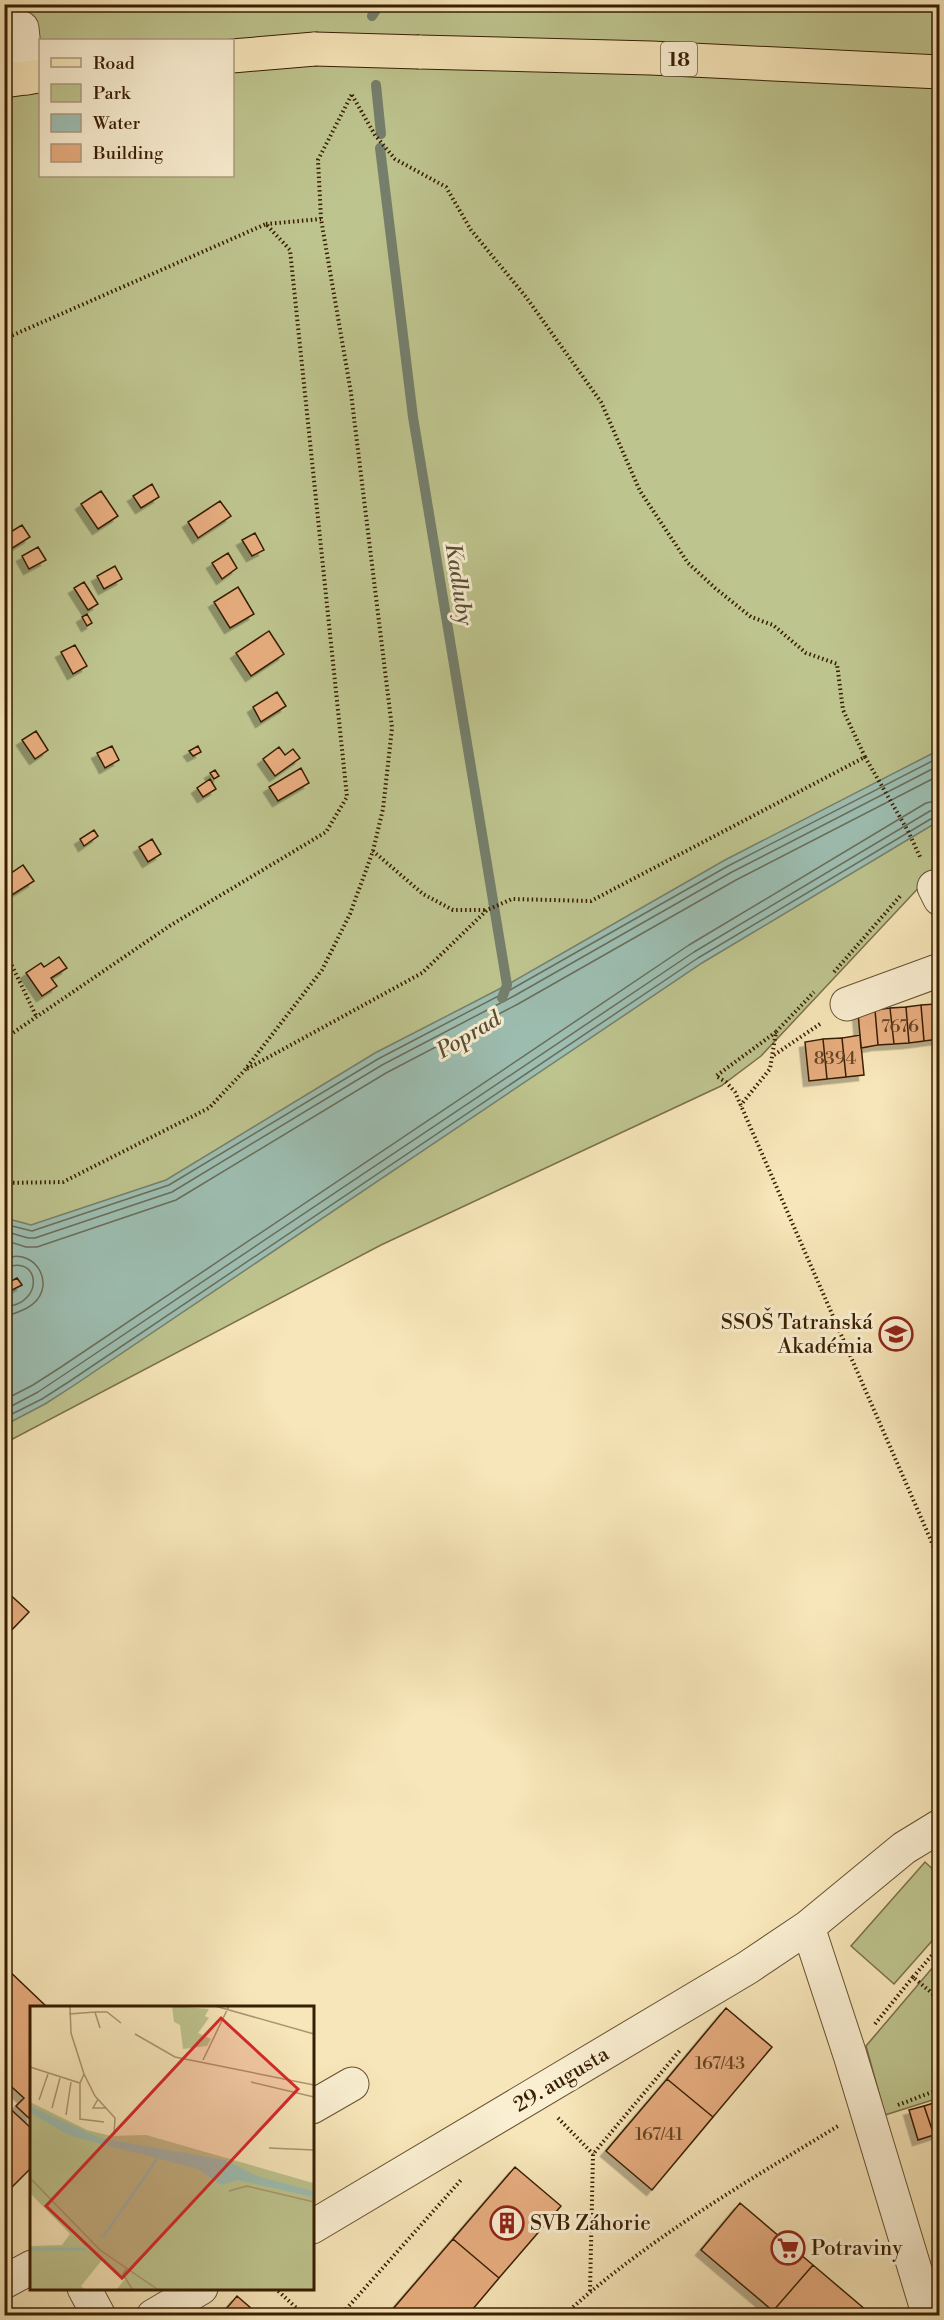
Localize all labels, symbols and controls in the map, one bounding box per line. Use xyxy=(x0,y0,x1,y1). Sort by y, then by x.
legend xyxy=(39,39,234,177)
road number: 18 xyxy=(661,42,697,76)
text: Road xyxy=(93,52,136,75)
text: Park xyxy=(93,82,132,105)
text: Water xyxy=(92,112,141,135)
text: Building xyxy=(92,142,164,165)
water label: Kadluby xyxy=(439,541,478,628)
water label: Poprad xyxy=(431,1005,507,1065)
house number: 7676 xyxy=(881,1015,919,1038)
house number: 8394 xyxy=(814,1047,857,1070)
place label: SSOŠ Tatranská Akadémia xyxy=(721,1307,873,1360)
school or university icon: SSOŠ Tatranská Akadémia xyxy=(878,1316,914,1352)
inset map xyxy=(30,2006,314,2290)
street label: 29. augusta xyxy=(509,2041,614,2119)
house number: 167/43 xyxy=(695,2052,745,2075)
house number: 167/41 xyxy=(635,2123,683,2146)
building icon: SVB Záhorie xyxy=(489,2205,525,2241)
place label: SVB Záhorie xyxy=(530,2211,651,2237)
supermarket icon: Potraviny xyxy=(770,2230,806,2266)
place label: Potraviny xyxy=(811,2236,903,2262)

